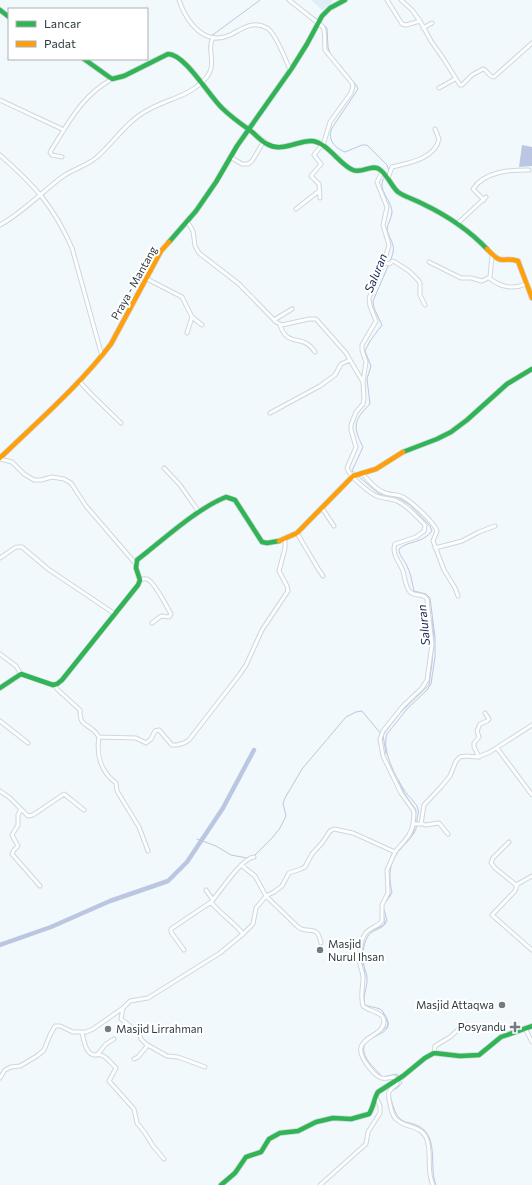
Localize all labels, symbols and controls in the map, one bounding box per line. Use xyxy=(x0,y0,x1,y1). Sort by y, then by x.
legend xyxy=(8,8,148,60)
text: Lancar xyxy=(44,16,81,30)
text: Padat xyxy=(44,36,76,50)
street label: Praya - Mantang xyxy=(108,244,159,322)
water label: Saluran xyxy=(361,251,389,294)
water label: Saluran xyxy=(414,604,432,646)
place label: Masjid Nurul Ihsan xyxy=(328,937,384,963)
marker: Masjid Nurul Ihsan xyxy=(315,945,325,955)
place label: Masjid Attaqwa xyxy=(416,998,494,1011)
marker: Masjid Attaqwa xyxy=(497,1000,507,1010)
place label: Posyandu xyxy=(458,1020,506,1033)
marker: Posyandu xyxy=(509,1021,521,1033)
place label: Masjid Lirrahman xyxy=(116,1022,203,1035)
marker: Masjid Lirrahman xyxy=(103,1024,113,1034)

